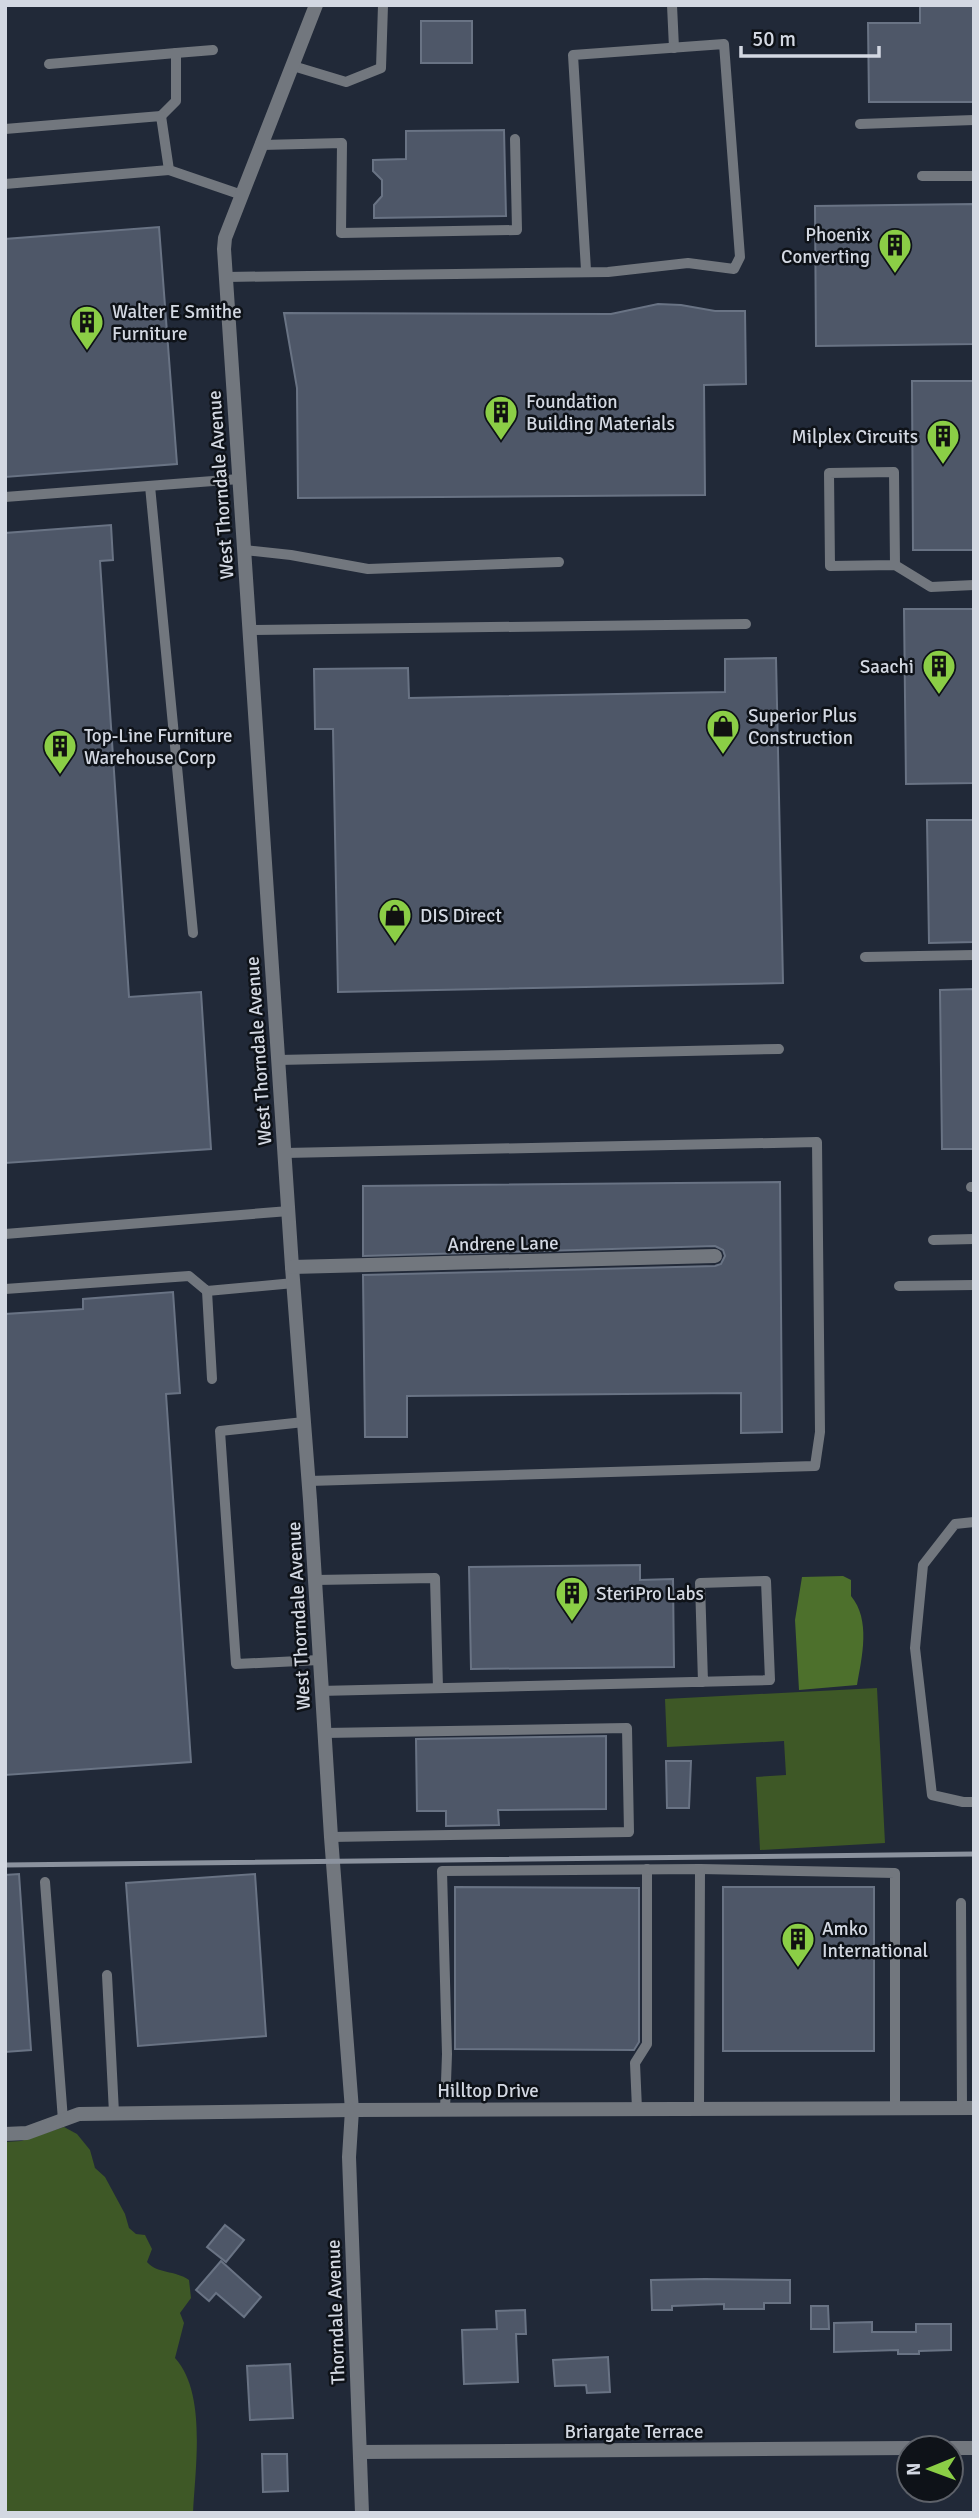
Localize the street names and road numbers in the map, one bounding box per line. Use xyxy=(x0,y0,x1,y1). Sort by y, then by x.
street label: West Thorndale Avenue xyxy=(202,390,240,580)
street label: West Thorndale Avenue xyxy=(240,956,278,1146)
street label: Andrene Lane xyxy=(447,1231,559,1257)
street label: West Thorndale Avenue xyxy=(282,1521,316,1711)
street label: Hilltop Drive xyxy=(437,2079,539,2103)
street label: Thorndale Avenue xyxy=(321,2239,351,2385)
street label: Briargate Terrace xyxy=(565,2420,703,2444)

